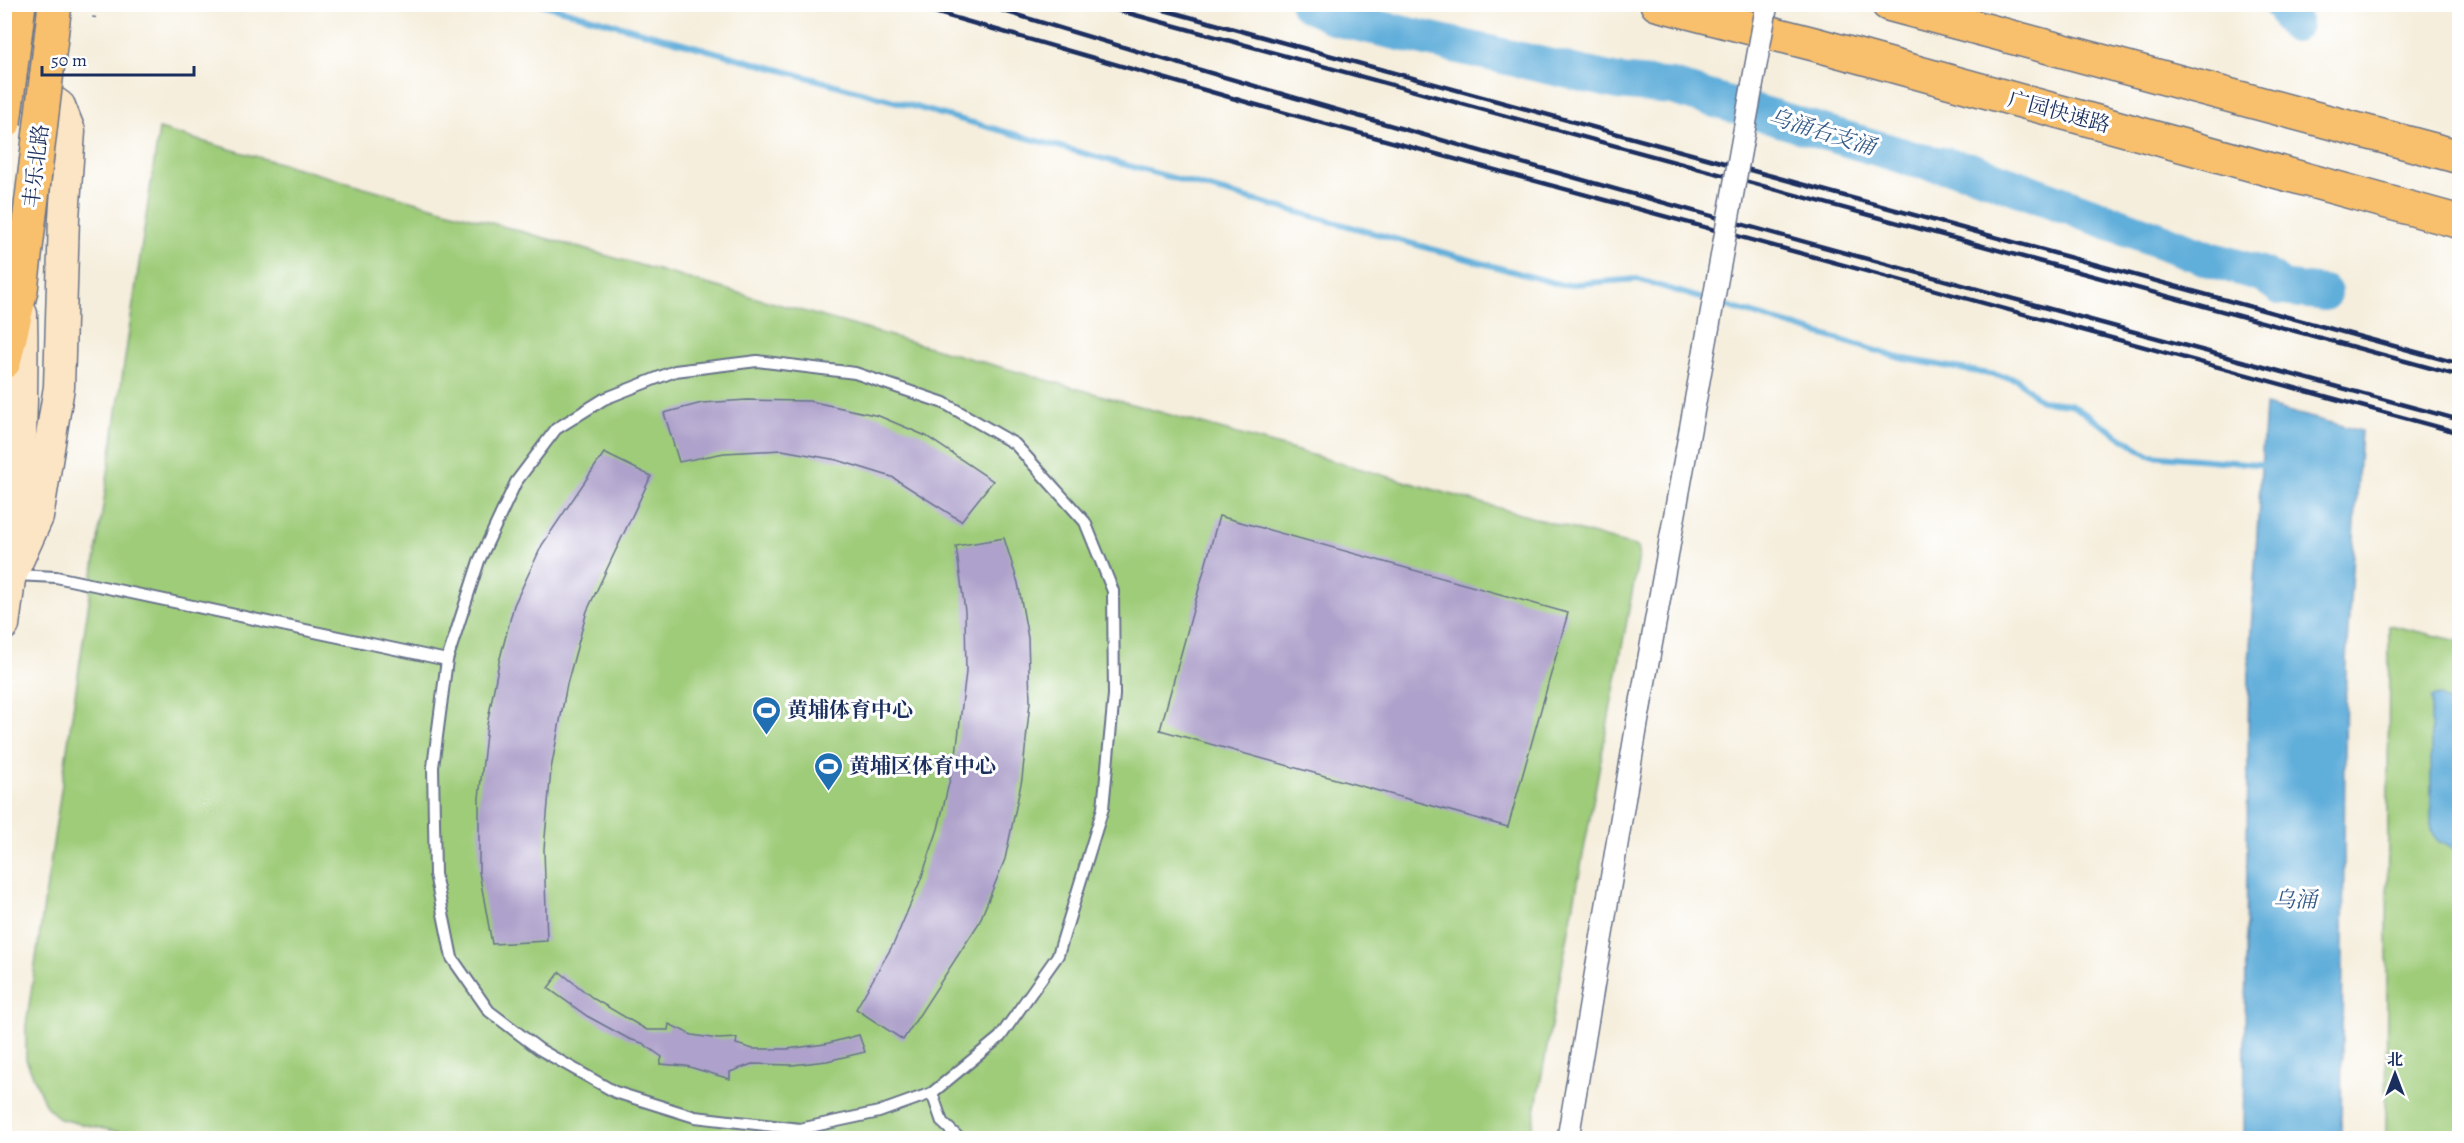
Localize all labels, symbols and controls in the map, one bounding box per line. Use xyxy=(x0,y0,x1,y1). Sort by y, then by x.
scale bar xyxy=(42,39,194,77)
text: 50 m xyxy=(51,48,87,72)
street label: 广园快速路 xyxy=(2005,85,2113,139)
water label: 乌涌右支涌 xyxy=(1765,102,1882,163)
street label: 丰乐北路 xyxy=(17,123,55,209)
sports icon: 黄埔体育中心 xyxy=(750,694,782,736)
place label: 黄埔体育中心 xyxy=(787,696,913,724)
sports icon: 黄埔区体育中心 xyxy=(812,750,844,792)
place label: 黄埔区体育中心 xyxy=(849,752,996,780)
water label: 乌涌 xyxy=(2273,885,2320,915)
north arrow xyxy=(2365,1044,2425,1104)
text: 北 xyxy=(2387,1049,2403,1071)

